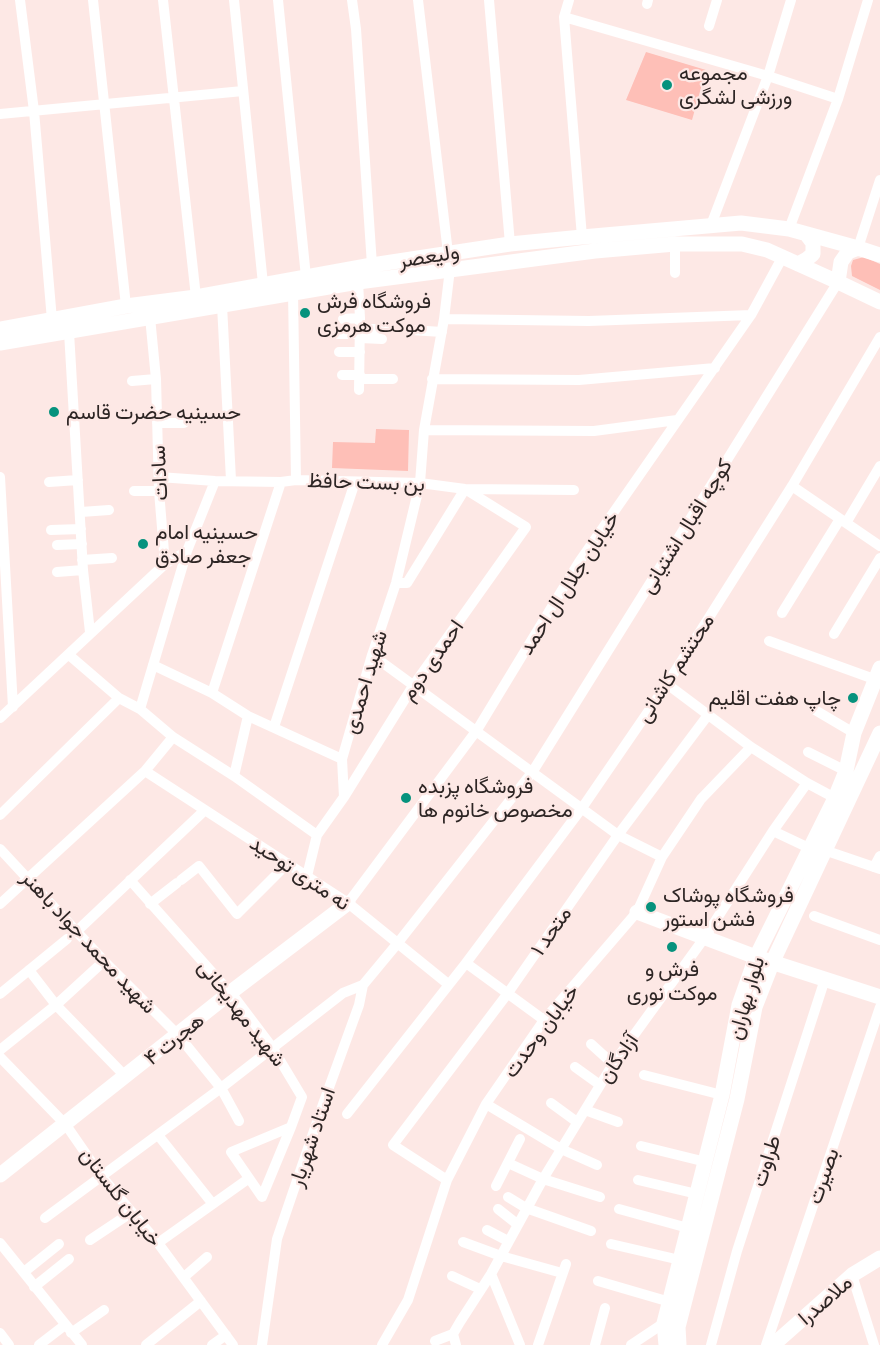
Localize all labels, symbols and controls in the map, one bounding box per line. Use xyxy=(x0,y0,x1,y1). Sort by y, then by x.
place label: مجموعه ورزشی لشگری xyxy=(679,60,792,110)
marker: مجموعه ورزشی لشگری xyxy=(660,78,674,92)
street label: ولیعصر xyxy=(397,239,461,273)
place label: فروشگاه فرش موکت هرمزی xyxy=(317,288,431,338)
marker: فروشگاه فرش موکت هرمزی xyxy=(298,306,312,320)
place label: حسینیه حضرت قاسم xyxy=(66,399,241,425)
marker: حسینیه حضرت قاسم xyxy=(47,405,61,419)
street label: سادات xyxy=(145,445,173,501)
street label: کوچه اقبال اشتیانی xyxy=(635,454,737,598)
street label: بن بست حافظ xyxy=(307,467,425,497)
street label: خیابان جلال ال احمد xyxy=(513,507,625,659)
place label: حسینیه امام جعفر صادق xyxy=(155,519,258,569)
marker: حسینیه امام جعفر صادق xyxy=(136,537,150,551)
street label: محتشم کاشانی xyxy=(631,609,719,727)
street label: احمدی دوم xyxy=(395,615,469,705)
street label: شهید احمدی xyxy=(337,627,393,737)
place label: چاپ هفت اقلیم xyxy=(708,685,841,711)
marker: چاپ هفت اقلیم xyxy=(846,691,860,705)
place label: فروشگاه پزبده مخصوص خانوم ها xyxy=(418,773,573,823)
marker: فروشگاه پزبده مخصوص خانوم ها xyxy=(399,791,413,805)
street label: نه متری توحید xyxy=(245,830,355,916)
street label: شهید محمد جواد باهنر xyxy=(16,865,162,1019)
place label: فروشگاه پوشاک فشن استور xyxy=(663,882,794,932)
marker: فروشگاه پوشاک فشن استور xyxy=(644,900,658,914)
street label: متحد ۱ xyxy=(525,902,577,960)
marker: فرش و موکت نوری xyxy=(665,940,679,954)
street label: بلوار بهاران xyxy=(722,954,770,1042)
street label: شهید مهدیخانی xyxy=(192,955,292,1071)
place label: فرش و موکت نوری xyxy=(627,956,717,1006)
street label: خیابان وحدت xyxy=(498,979,584,1083)
street label: هجرت ۴ xyxy=(139,1007,209,1071)
street label: آزادگان xyxy=(592,1028,644,1088)
street label: استاد شهریار xyxy=(283,1084,341,1190)
street label: طراوت xyxy=(746,1132,786,1190)
street label: خیابان گلستان xyxy=(75,1143,167,1251)
street label: بصیرت xyxy=(802,1145,844,1207)
street label: ملاصدرا xyxy=(793,1270,857,1330)

